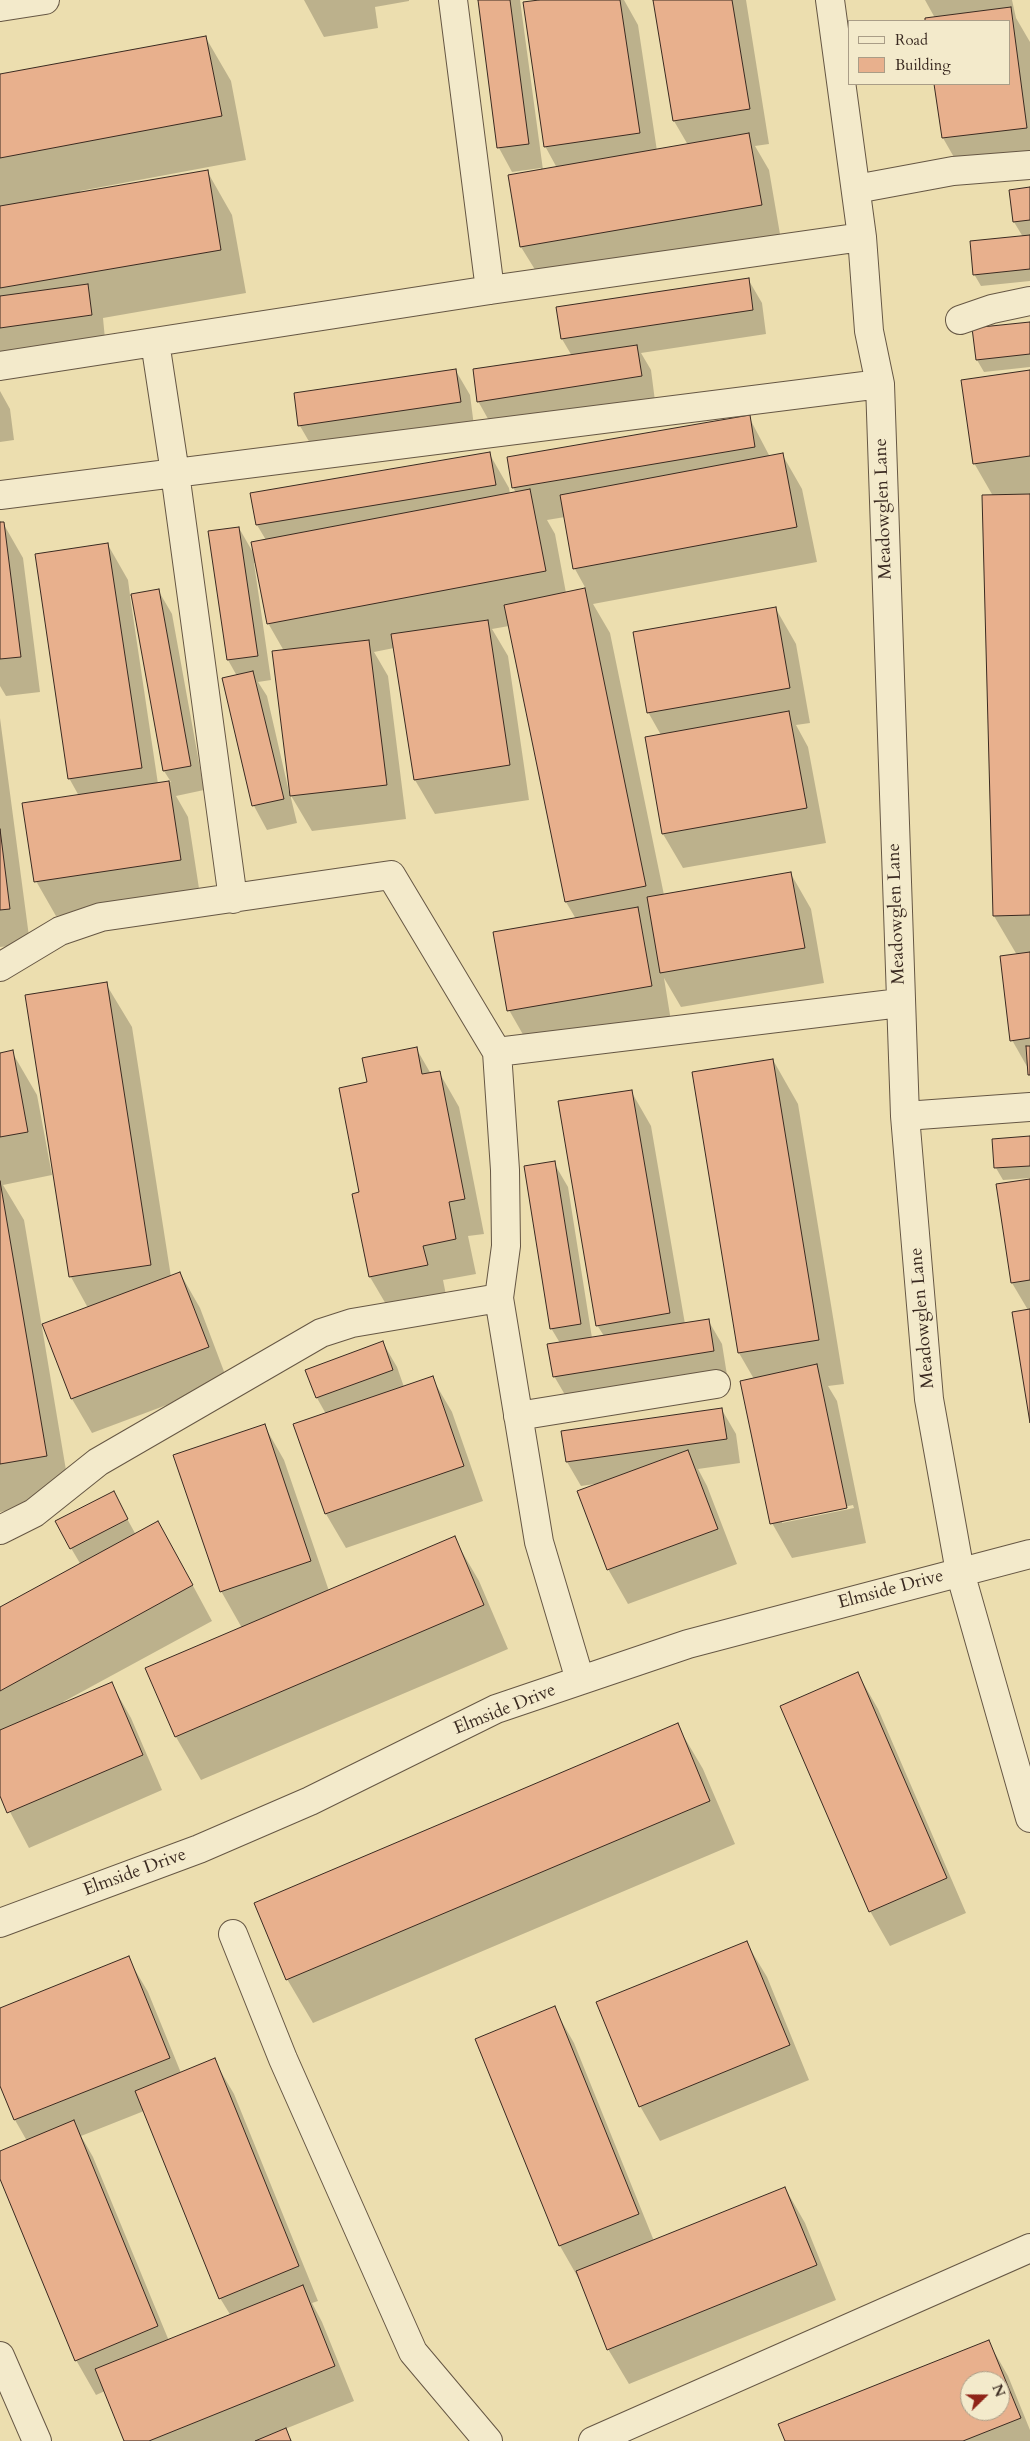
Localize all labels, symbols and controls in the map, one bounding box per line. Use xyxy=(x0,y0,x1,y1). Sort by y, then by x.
legend xyxy=(848,20,1010,85)
text: Road xyxy=(895,30,928,50)
text: Building xyxy=(895,55,951,75)
street label: Meadowglen Lane xyxy=(871,438,897,580)
street label: Meadowglen Lane xyxy=(884,843,910,985)
street label: Meadowglen Lane xyxy=(906,1247,940,1389)
street label: Elmside Drive xyxy=(836,1566,946,1614)
street label: Elmside Drive xyxy=(451,1680,559,1740)
street label: Elmside Drive xyxy=(81,1844,189,1902)
north arrow xyxy=(960,2371,1010,2421)
text: N xyxy=(987,2381,1010,2400)

